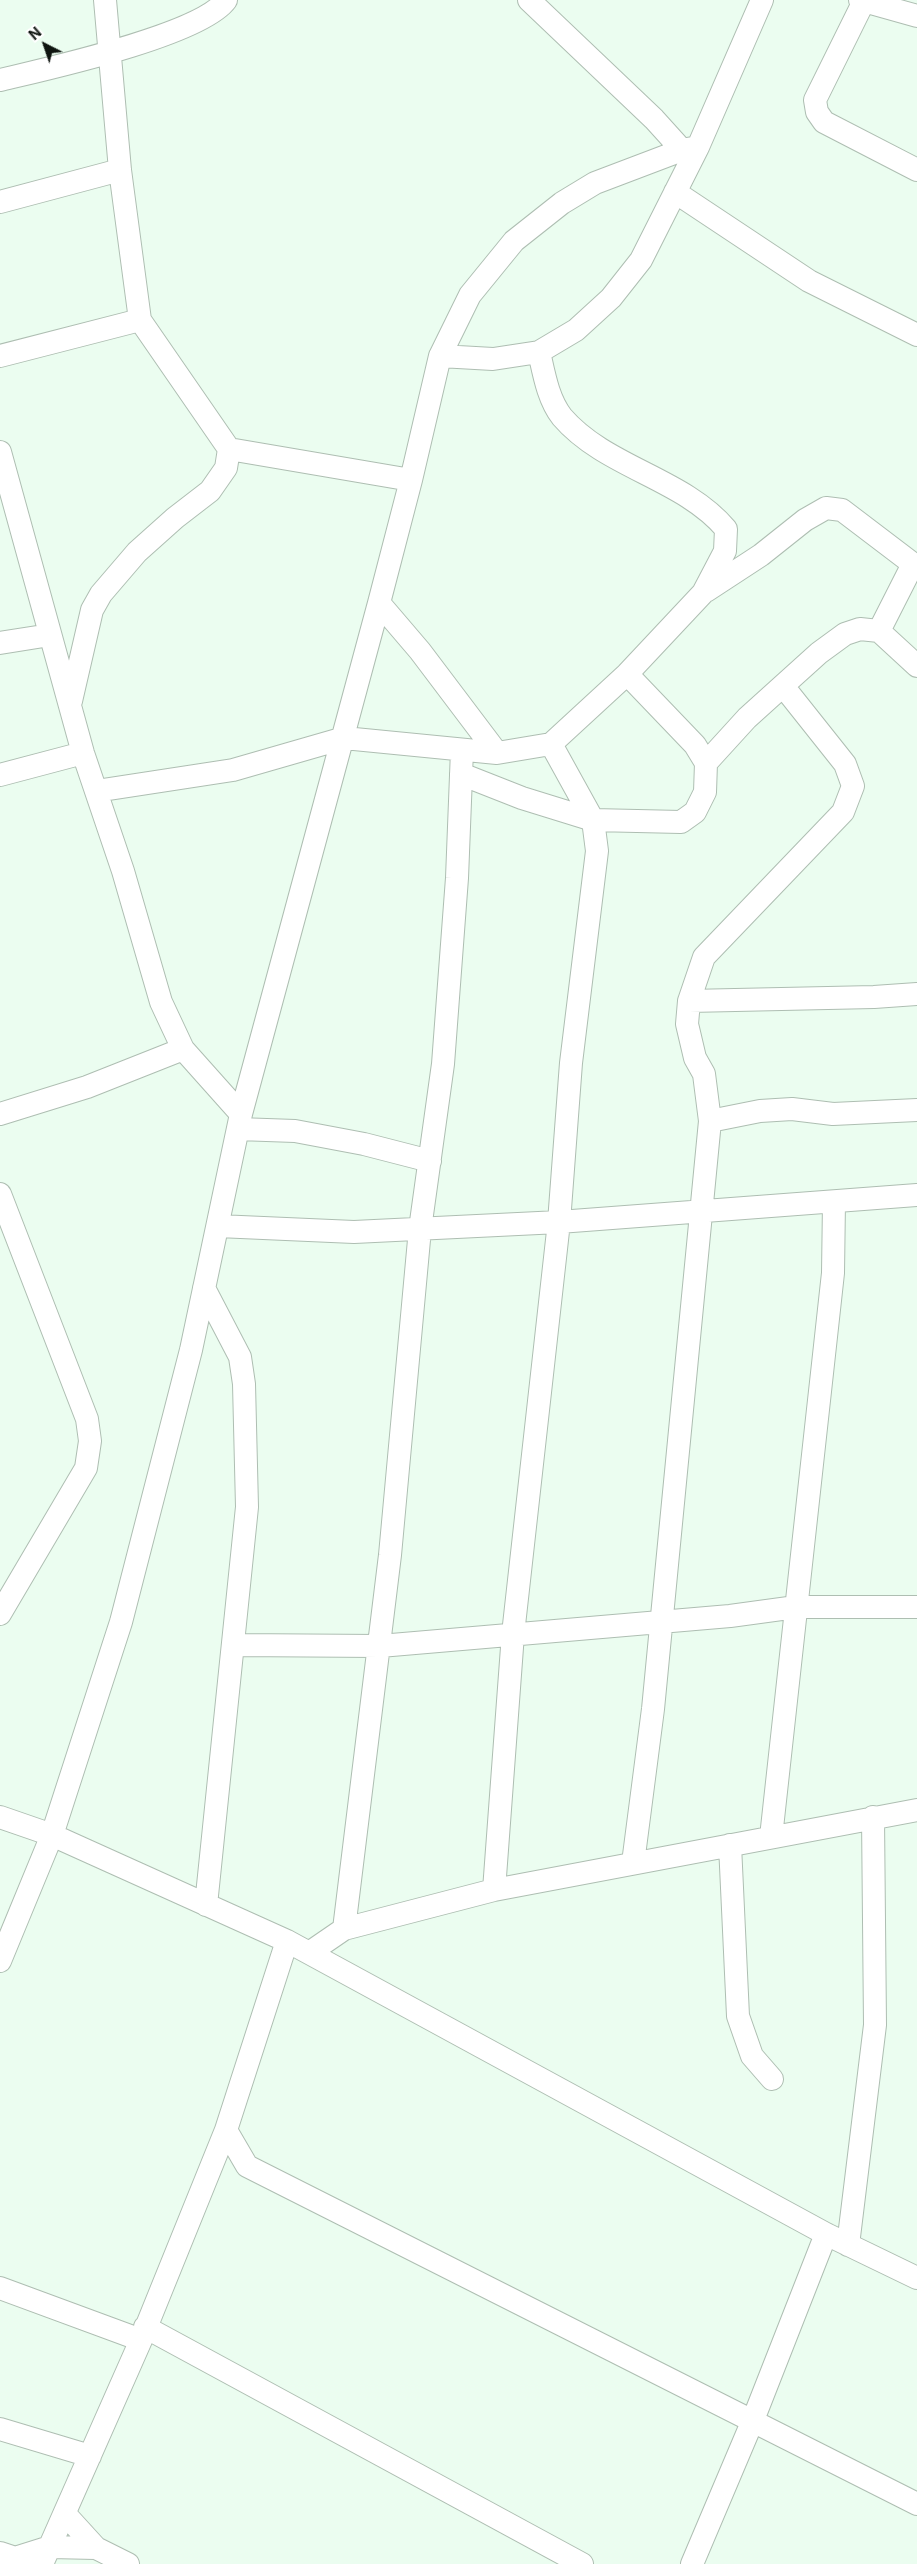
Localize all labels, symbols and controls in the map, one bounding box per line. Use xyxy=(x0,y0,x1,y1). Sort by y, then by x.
north arrow xyxy=(20,20,70,70)
text: N xyxy=(25,23,44,43)

